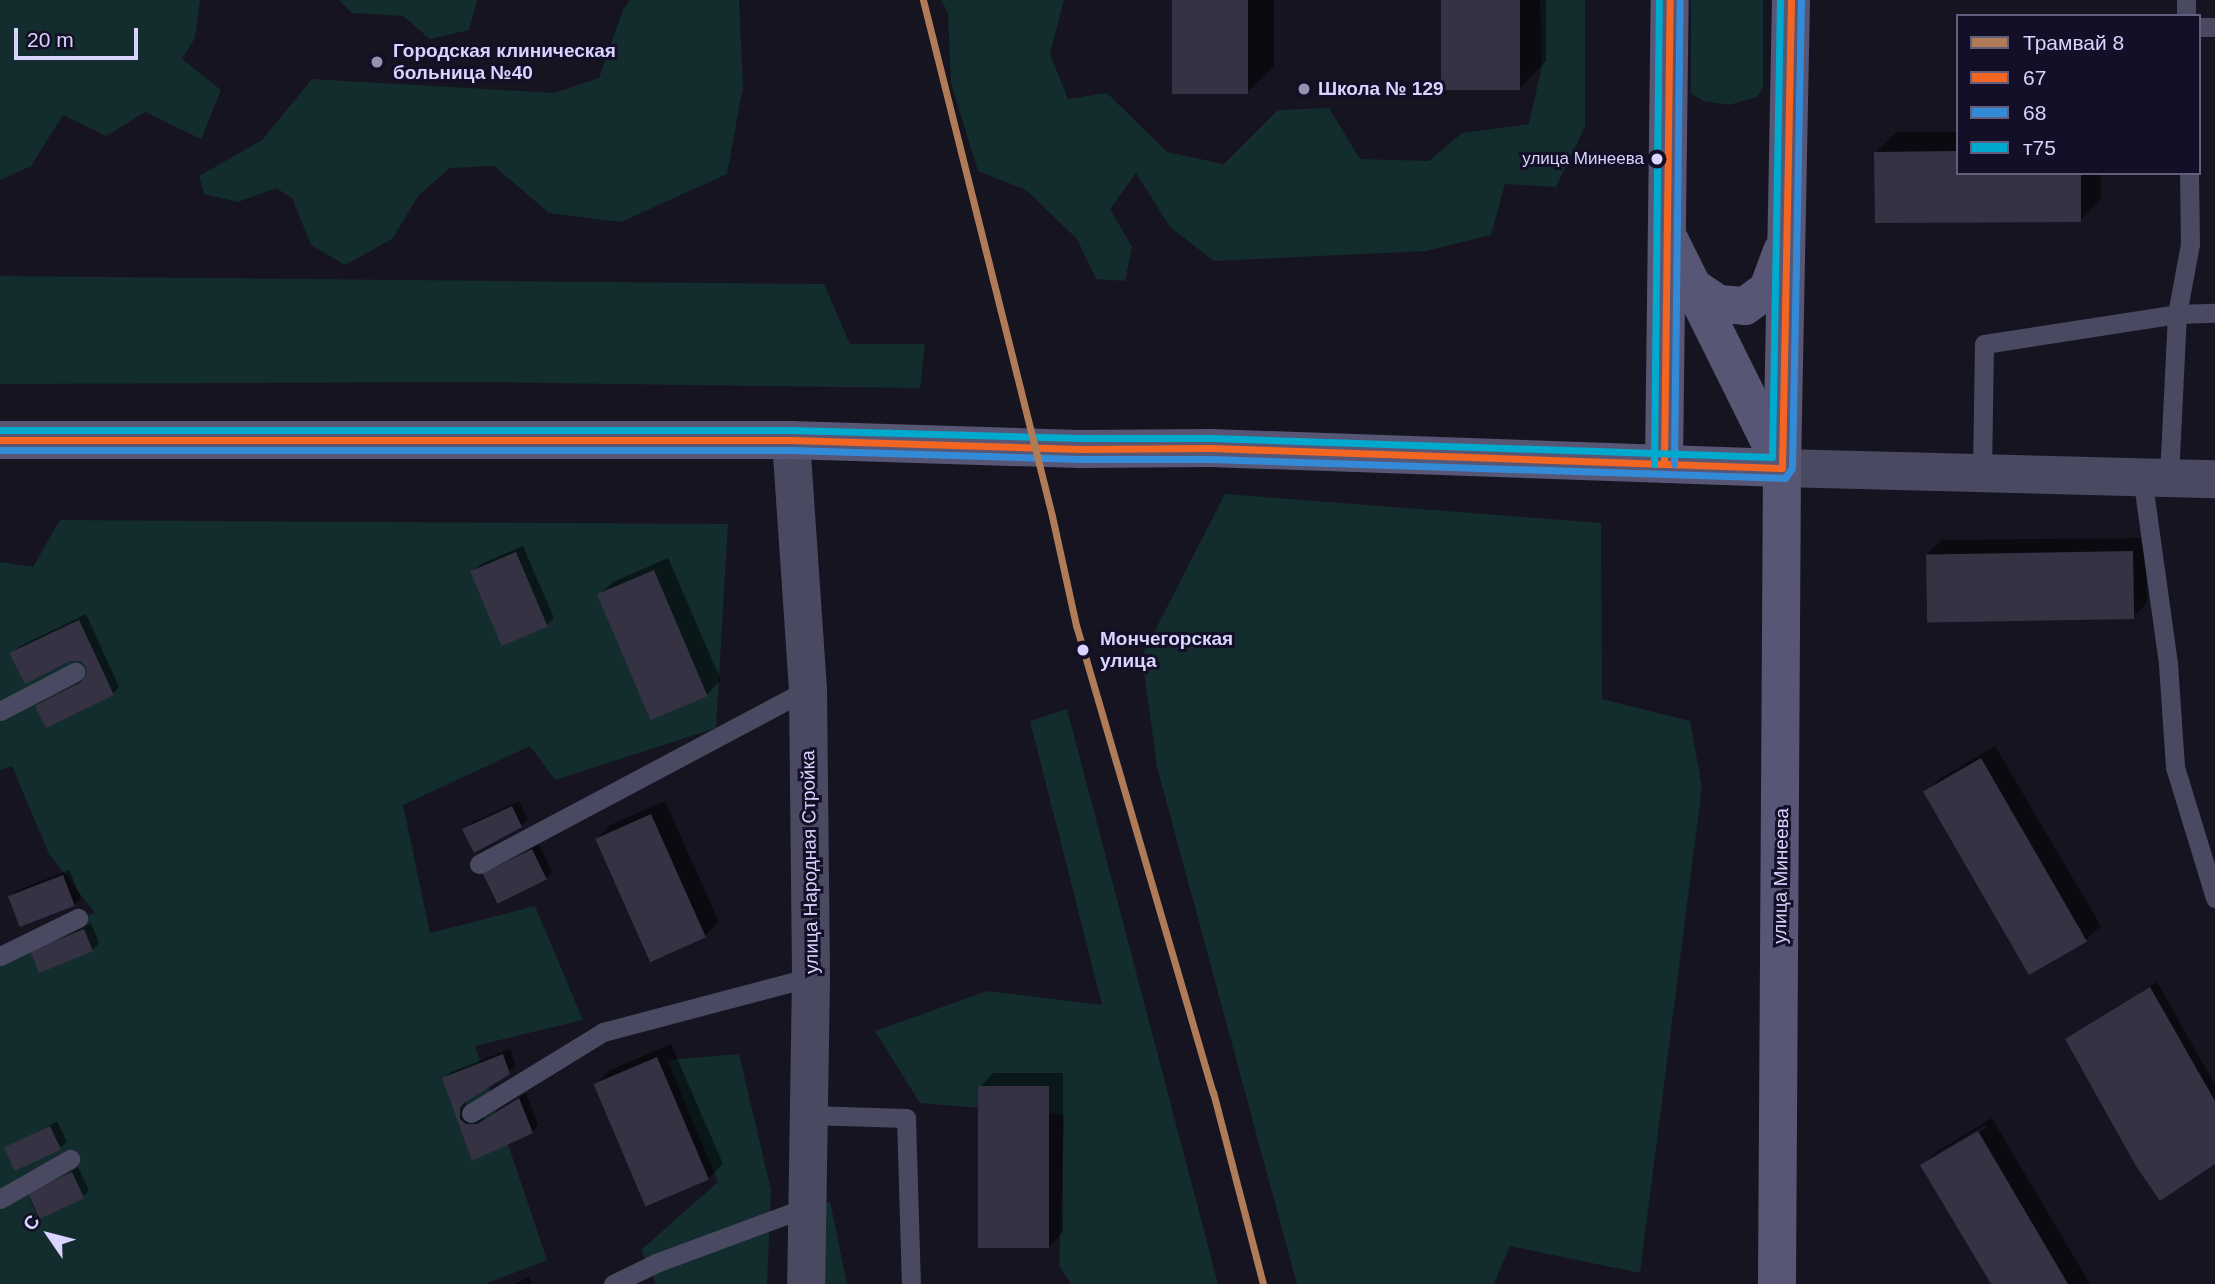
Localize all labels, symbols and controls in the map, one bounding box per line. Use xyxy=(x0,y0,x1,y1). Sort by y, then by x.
scale bar xyxy=(18,14,142,58)
legend xyxy=(1956,14,2201,175)
text: 20 m xyxy=(27,28,74,51)
text: Трамвай 8 xyxy=(2023,31,2124,54)
place label: Городская клиническая больница №40 xyxy=(393,40,616,84)
marker: Городская клиническая больница №40 xyxy=(367,52,387,72)
text: 67 xyxy=(2023,66,2046,89)
place label: Школа № 129 xyxy=(1318,78,1444,100)
marker: Школа № 129 xyxy=(1296,81,1312,97)
text: 68 xyxy=(2023,101,2046,124)
text: т75 xyxy=(2023,136,2056,159)
place label: улица Минеева xyxy=(1522,149,1644,169)
marker: улица Минеева xyxy=(1650,152,1664,166)
place label: Мончегорская улица xyxy=(1100,628,1233,672)
marker: Мончегорская улица xyxy=(1072,639,1094,661)
street label: улица Народная Стройка xyxy=(797,750,823,974)
street label: улица Минеева xyxy=(1768,808,1794,944)
north arrow xyxy=(14,1200,84,1270)
text: С xyxy=(19,1211,44,1234)

